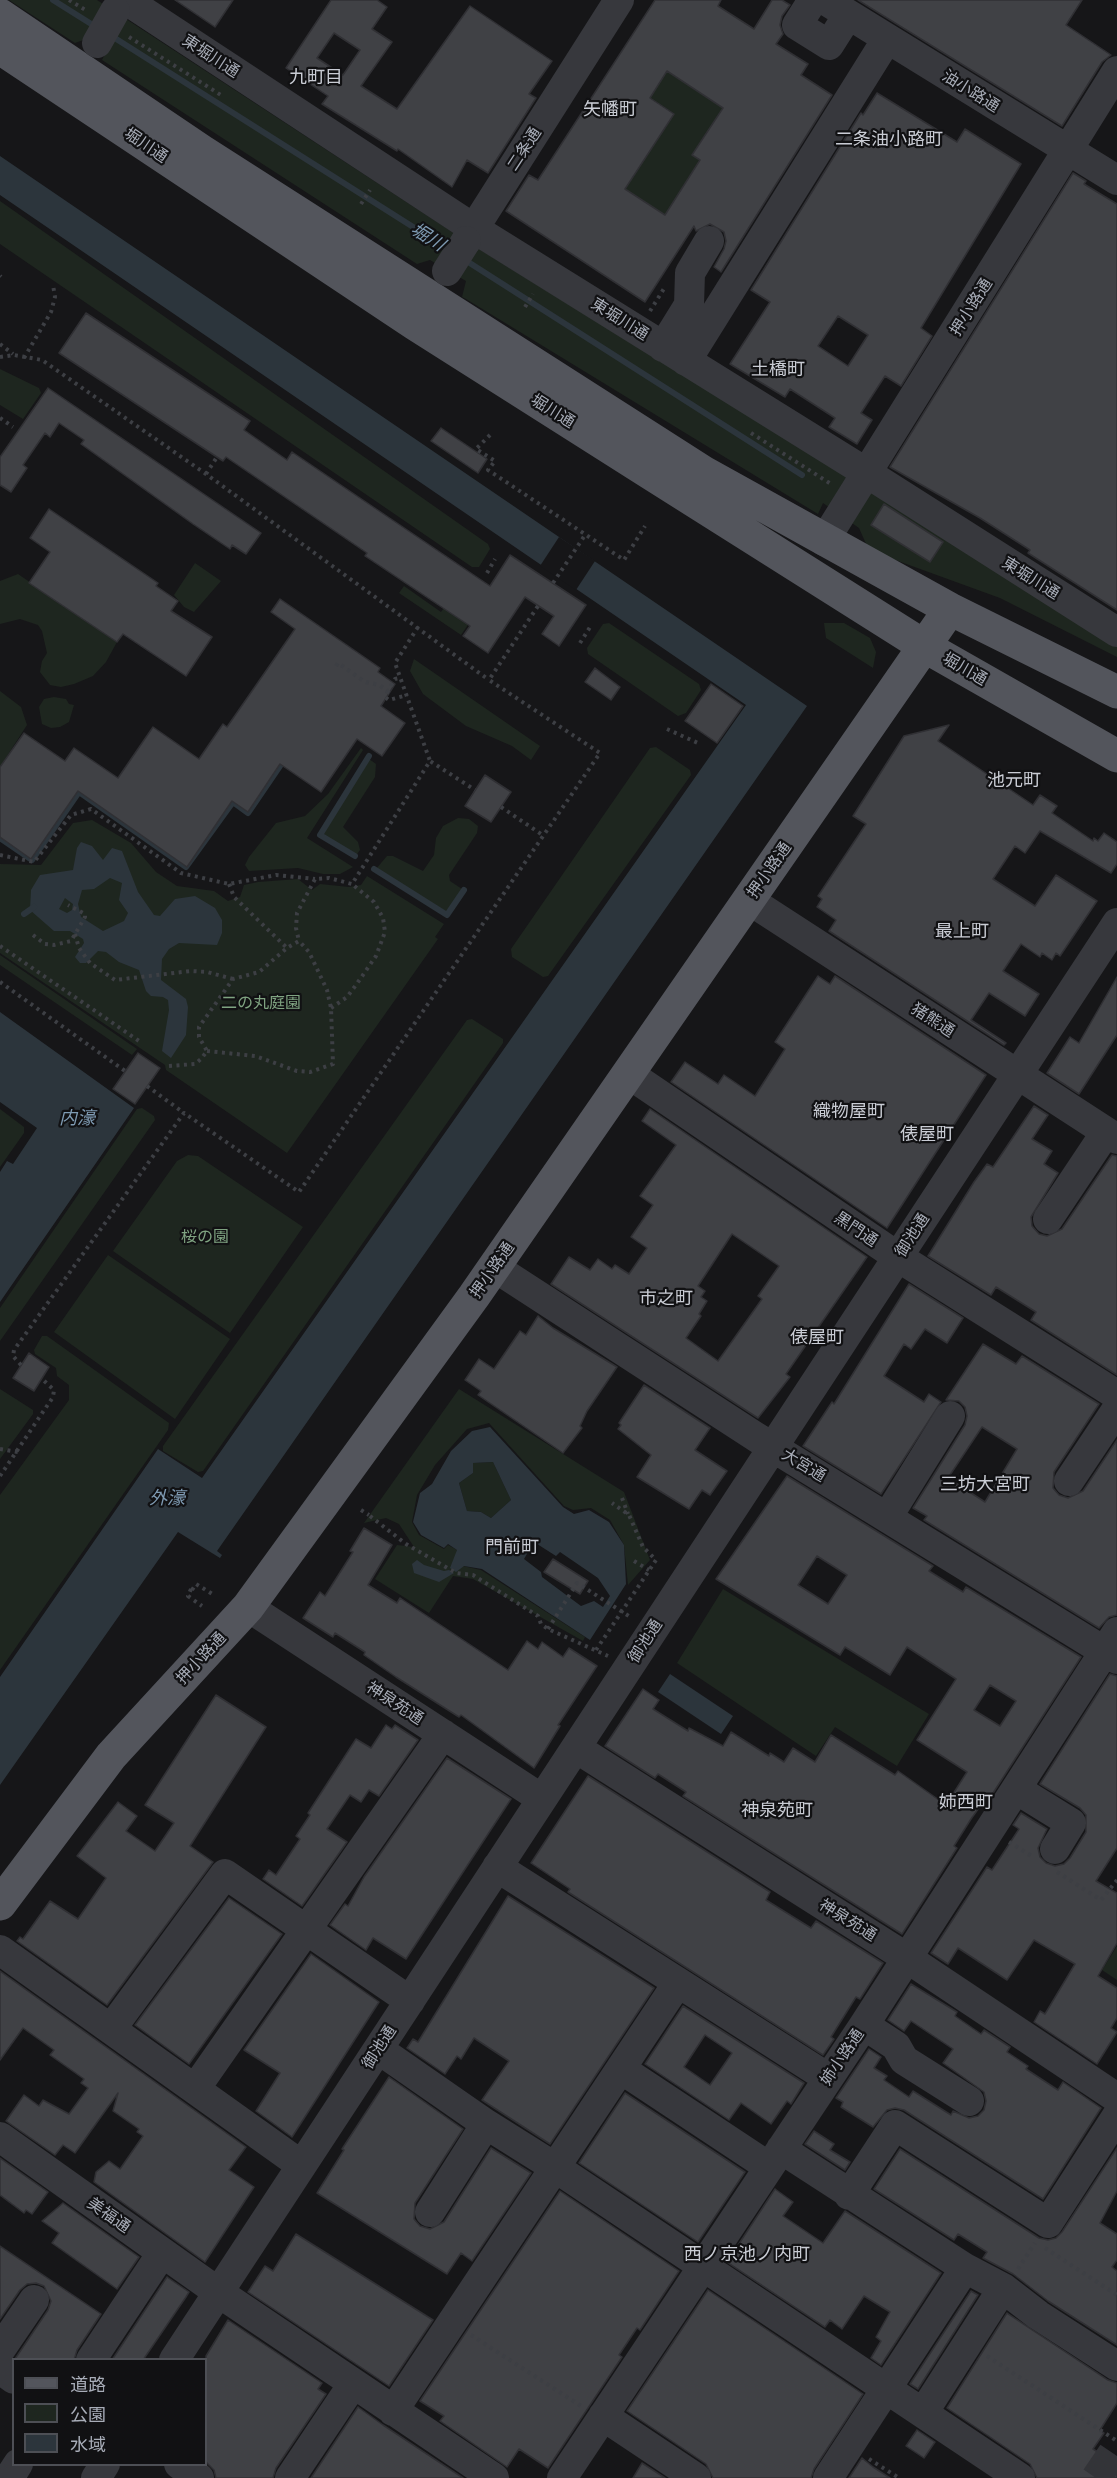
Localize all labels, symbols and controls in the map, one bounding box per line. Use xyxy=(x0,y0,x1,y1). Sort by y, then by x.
street label: 東堀川通 xyxy=(179,31,243,81)
district label: 九町目 xyxy=(289,66,343,88)
street label: 油小路通 xyxy=(939,66,1003,116)
district label: 矢幡町 xyxy=(583,98,637,120)
street label: 堀川通 xyxy=(121,124,171,166)
street label: 二条通 xyxy=(503,124,545,174)
district label: 二条油小路町 xyxy=(835,128,943,150)
water label: 堀川 xyxy=(407,218,449,256)
street label: 押小路通 xyxy=(946,275,996,339)
street label: 東堀川通 xyxy=(588,294,652,344)
district label: 土橋町 xyxy=(751,358,805,380)
street label: 堀川通 xyxy=(528,390,578,432)
street label: 東堀川通 xyxy=(999,553,1063,603)
street label: 堀川通 xyxy=(939,649,991,689)
district label: 池元町 xyxy=(987,769,1041,791)
street label: 押小路通 xyxy=(743,838,795,902)
district label: 最上町 xyxy=(935,920,989,942)
park label: 二の丸庭園 xyxy=(221,993,301,1013)
street label: 猪熊通 xyxy=(908,999,958,1041)
district label: 織物屋町 xyxy=(813,1100,885,1122)
water label: 内濠 xyxy=(59,1107,95,1129)
district label: 俵屋町 xyxy=(900,1123,954,1145)
street label: 黒門通 xyxy=(831,1208,881,1250)
street label: 御池通 xyxy=(891,1210,933,1260)
park label: 桜の園 xyxy=(181,1227,229,1247)
street label: 押小路通 xyxy=(466,1238,518,1302)
district label: 市之町 xyxy=(639,1287,693,1309)
district label: 俵屋町 xyxy=(790,1326,844,1348)
street label: 大宮通 xyxy=(778,1444,830,1486)
district label: 三坊大宮町 xyxy=(940,1473,1030,1495)
water label: 外濠 xyxy=(149,1487,185,1509)
district label: 門前町 xyxy=(485,1536,539,1558)
street label: 御池通 xyxy=(624,1616,666,1666)
street label: 押小路通 xyxy=(172,1628,230,1688)
street label: 神泉苑通 xyxy=(363,1678,427,1728)
district label: 姉西町 xyxy=(939,1791,993,1813)
district label: 神泉苑町 xyxy=(741,1799,813,1821)
street label: 神泉苑通 xyxy=(816,1895,880,1945)
street label: 御池通 xyxy=(358,2022,400,2072)
street label: 姉小路通 xyxy=(816,2025,868,2089)
street label: 美福通 xyxy=(84,2193,134,2237)
district label: 西ノ京池ノ内町 xyxy=(684,2243,810,2265)
legend xyxy=(12,2358,207,2466)
text: 道路 xyxy=(70,2373,106,2395)
text: 公園 xyxy=(70,2403,106,2425)
text: 水域 xyxy=(70,2433,106,2455)

